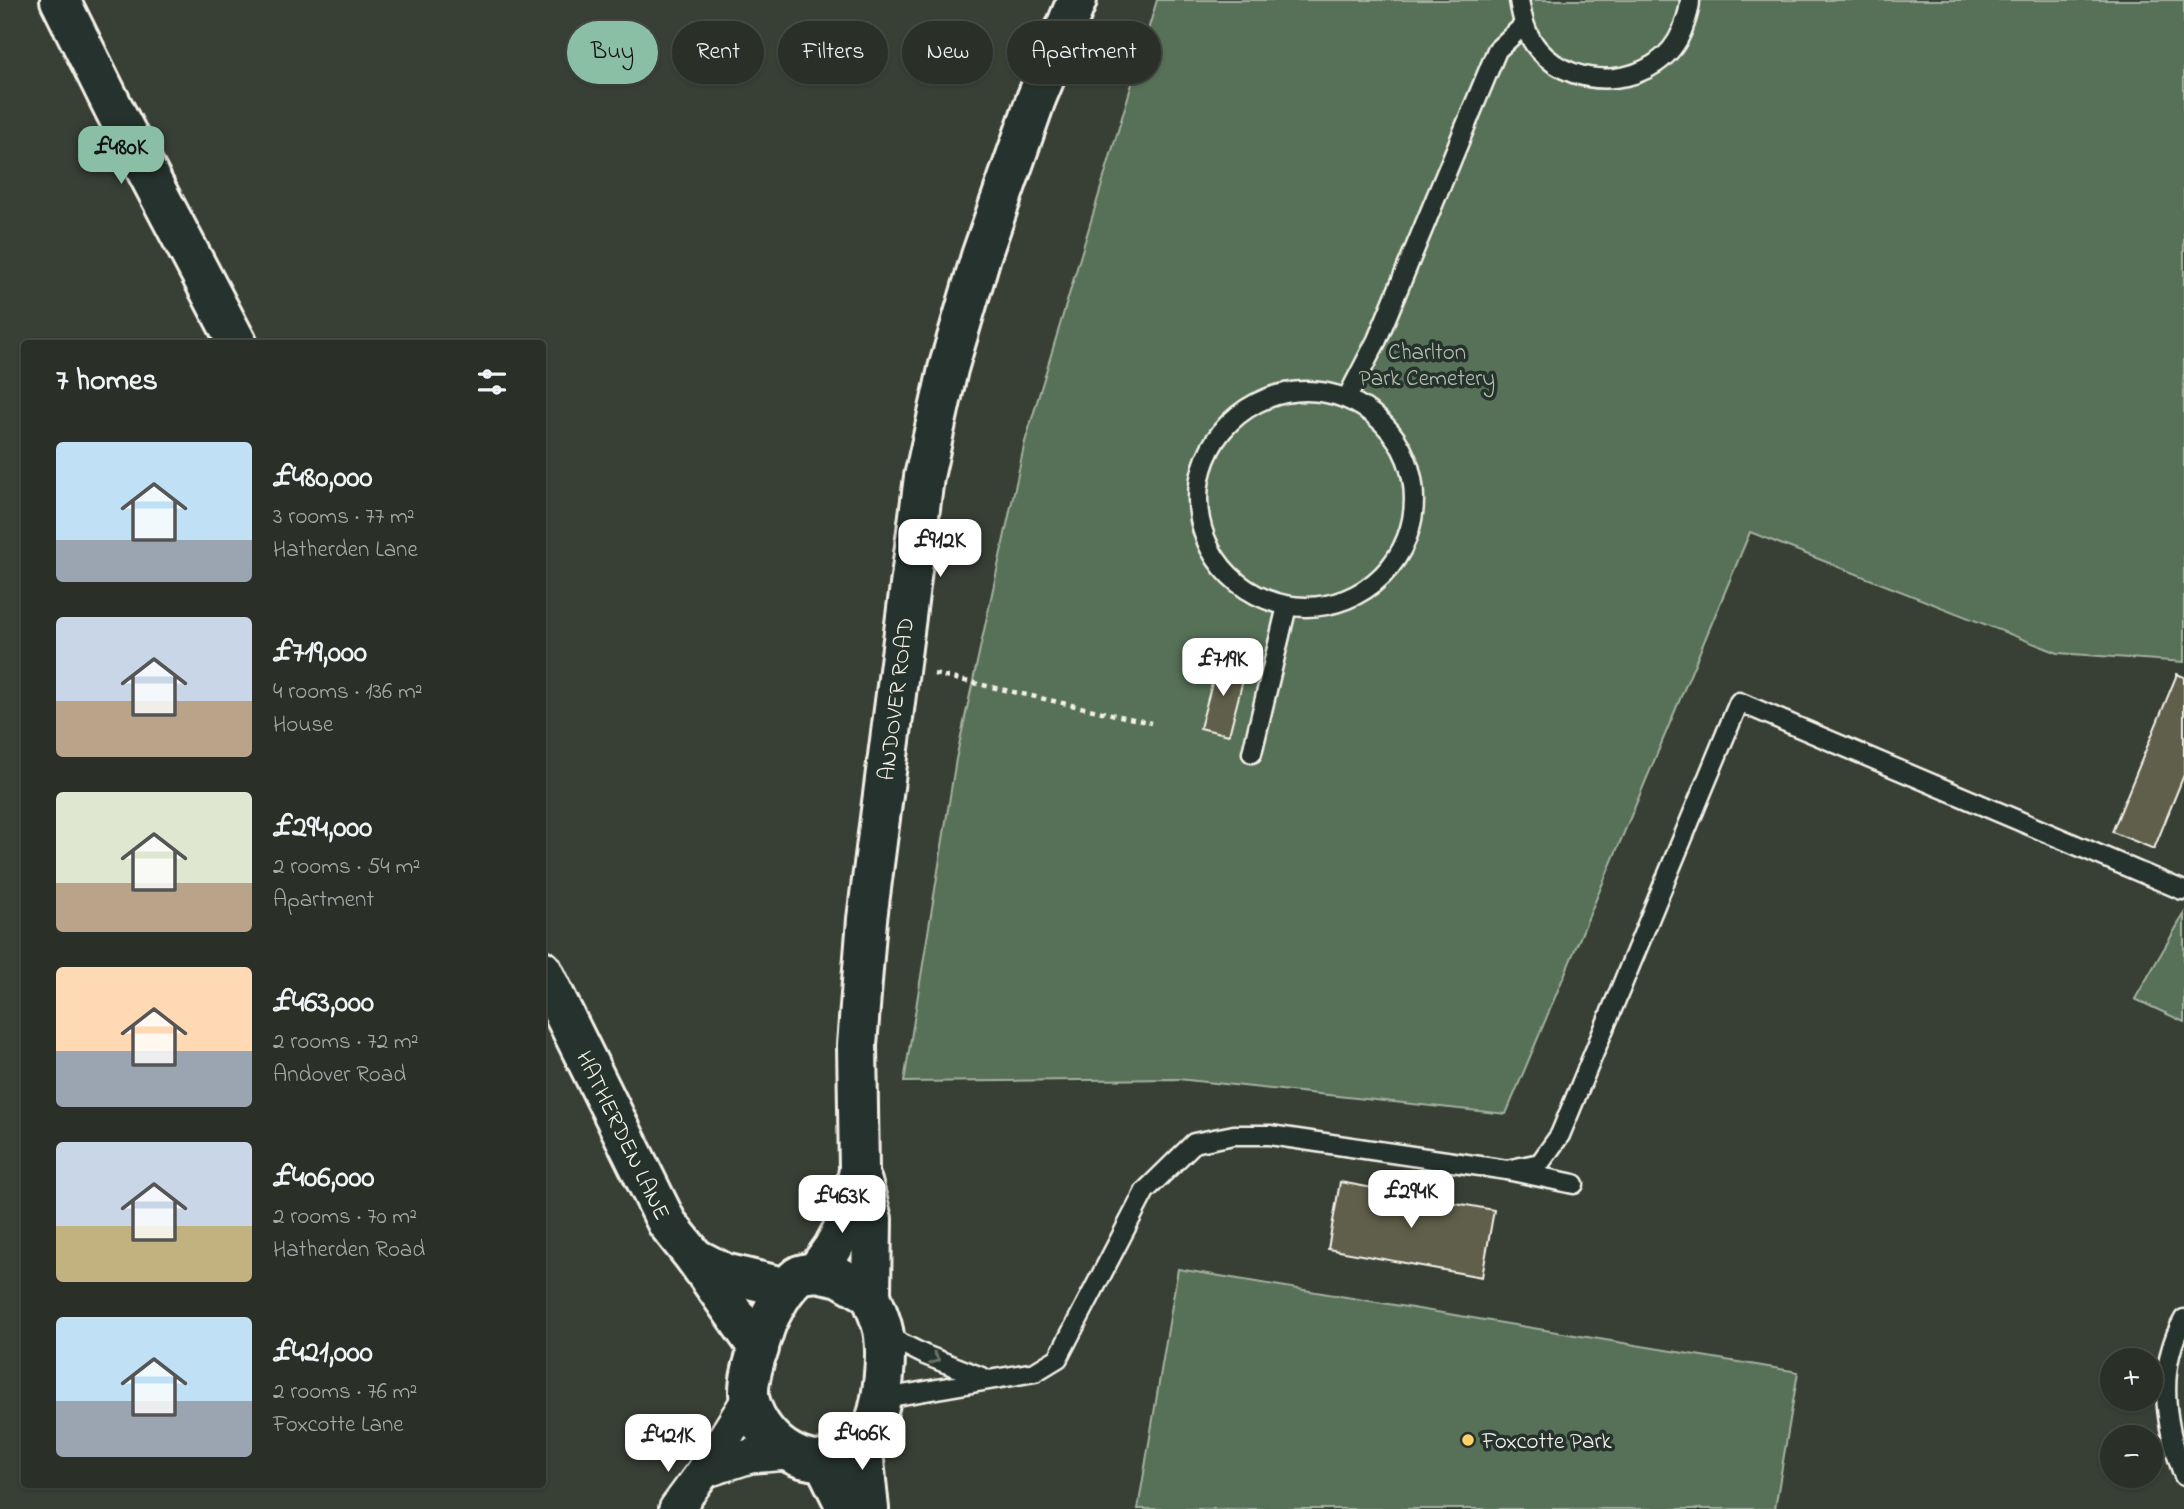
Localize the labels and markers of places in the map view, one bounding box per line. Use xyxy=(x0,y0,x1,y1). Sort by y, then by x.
pin: £480K xyxy=(72,127,170,186)
pin: £912K xyxy=(891,520,989,579)
pin: £719K xyxy=(1174,638,1272,698)
pin: £294K xyxy=(1362,1170,1460,1230)
pin: £463K xyxy=(793,1176,891,1235)
pin: £406K xyxy=(813,1412,911,1472)
pin: £421K xyxy=(619,1414,717,1474)
place label: Foxcotte Park xyxy=(1481,1426,1613,1459)
marker: Foxcotte Park xyxy=(1460,1432,1476,1448)

